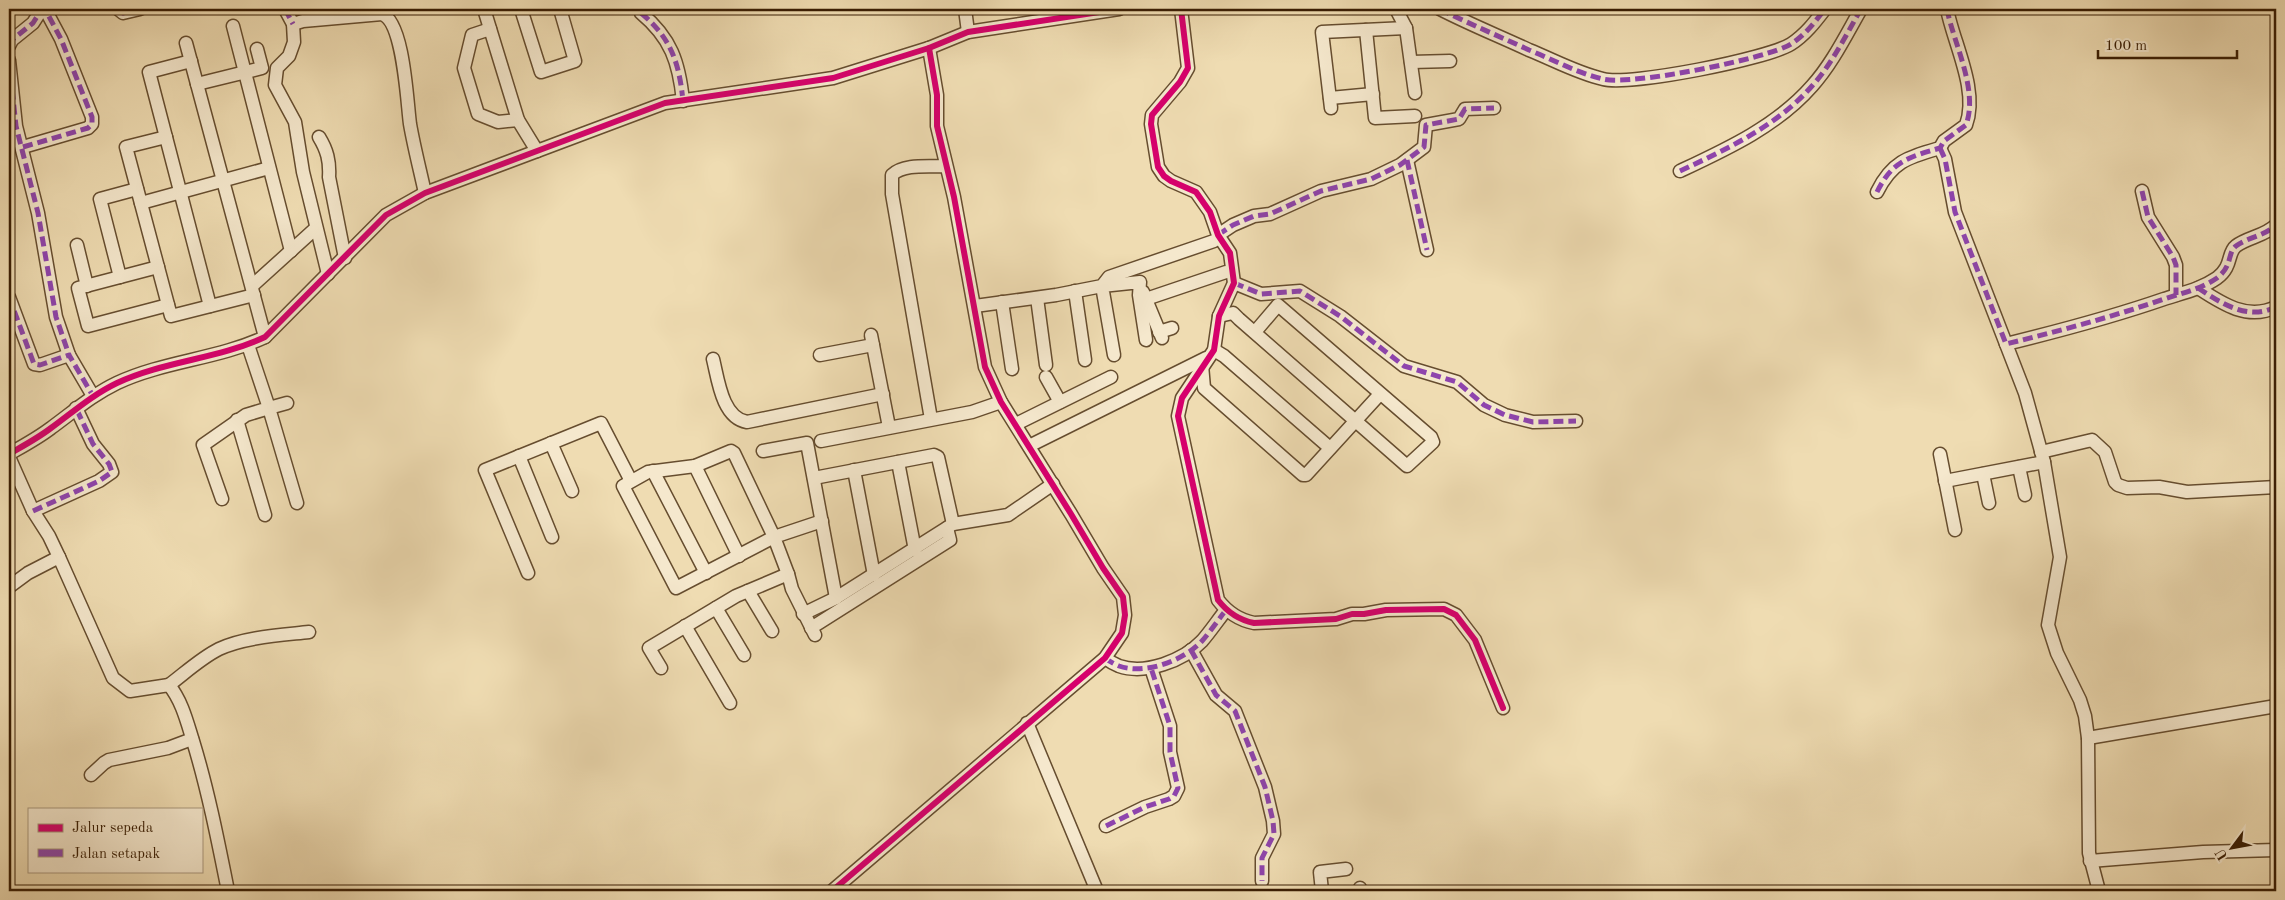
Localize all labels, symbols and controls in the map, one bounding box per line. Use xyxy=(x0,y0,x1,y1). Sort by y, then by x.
scale bar xyxy=(2098,28,2236,60)
text: 100 m xyxy=(2105,39,2147,54)
legend xyxy=(28,808,202,872)
text: Jalur sepeda xyxy=(72,821,154,836)
north arrow xyxy=(2208,822,2258,872)
text: U xyxy=(2213,846,2231,863)
text: Jalan setapak xyxy=(72,847,161,862)

